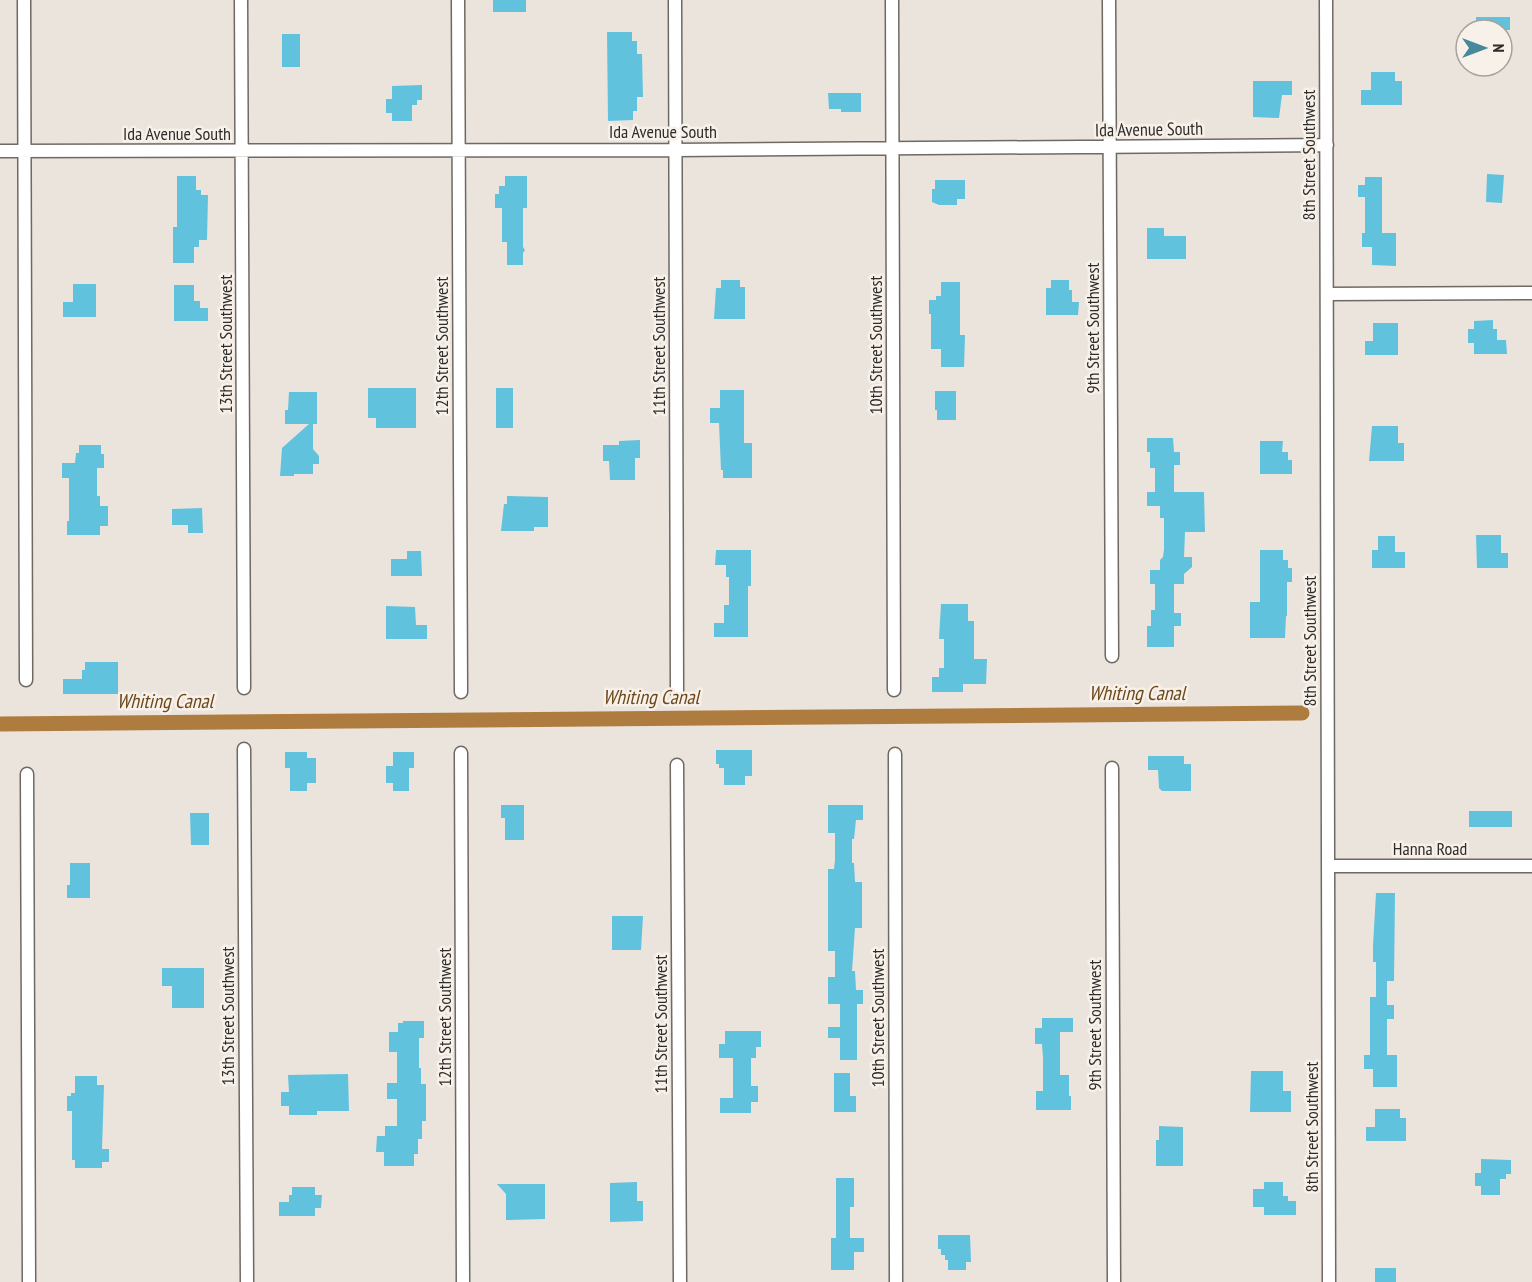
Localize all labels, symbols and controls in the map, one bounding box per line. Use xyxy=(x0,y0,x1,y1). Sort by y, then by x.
north arrow xyxy=(1454,18,1514,78)
text: N xyxy=(1489,44,1509,52)
street label: 8th Street Southwest xyxy=(1297,89,1320,220)
street label: Ida Avenue South xyxy=(1095,117,1203,141)
street label: Ida Avenue South xyxy=(609,120,717,143)
street label: Ida Avenue South xyxy=(123,122,231,145)
street label: 9th Street Southwest xyxy=(1081,262,1104,393)
street label: 13th Street Southwest xyxy=(214,274,237,414)
street label: 10th Street Southwest xyxy=(864,275,887,415)
street label: 12th Street Southwest xyxy=(430,276,453,416)
street label: 11th Street Southwest xyxy=(647,276,670,416)
street label: 8th Street Southwest xyxy=(1298,575,1321,706)
water label: Whiting Canal xyxy=(1089,680,1188,706)
water label: Whiting Canal xyxy=(603,684,702,710)
water label: Whiting Canal xyxy=(117,688,216,714)
street label: Hanna Road xyxy=(1393,837,1467,860)
street label: 13th Street Southwest xyxy=(216,946,239,1086)
street label: 12th Street Southwest xyxy=(433,947,456,1087)
street label: 10th Street Southwest xyxy=(866,948,889,1088)
street label: 11th Street Southwest xyxy=(649,954,672,1094)
street label: 9th Street Southwest xyxy=(1083,959,1106,1090)
street label: 8th Street Southwest xyxy=(1300,1061,1323,1192)

